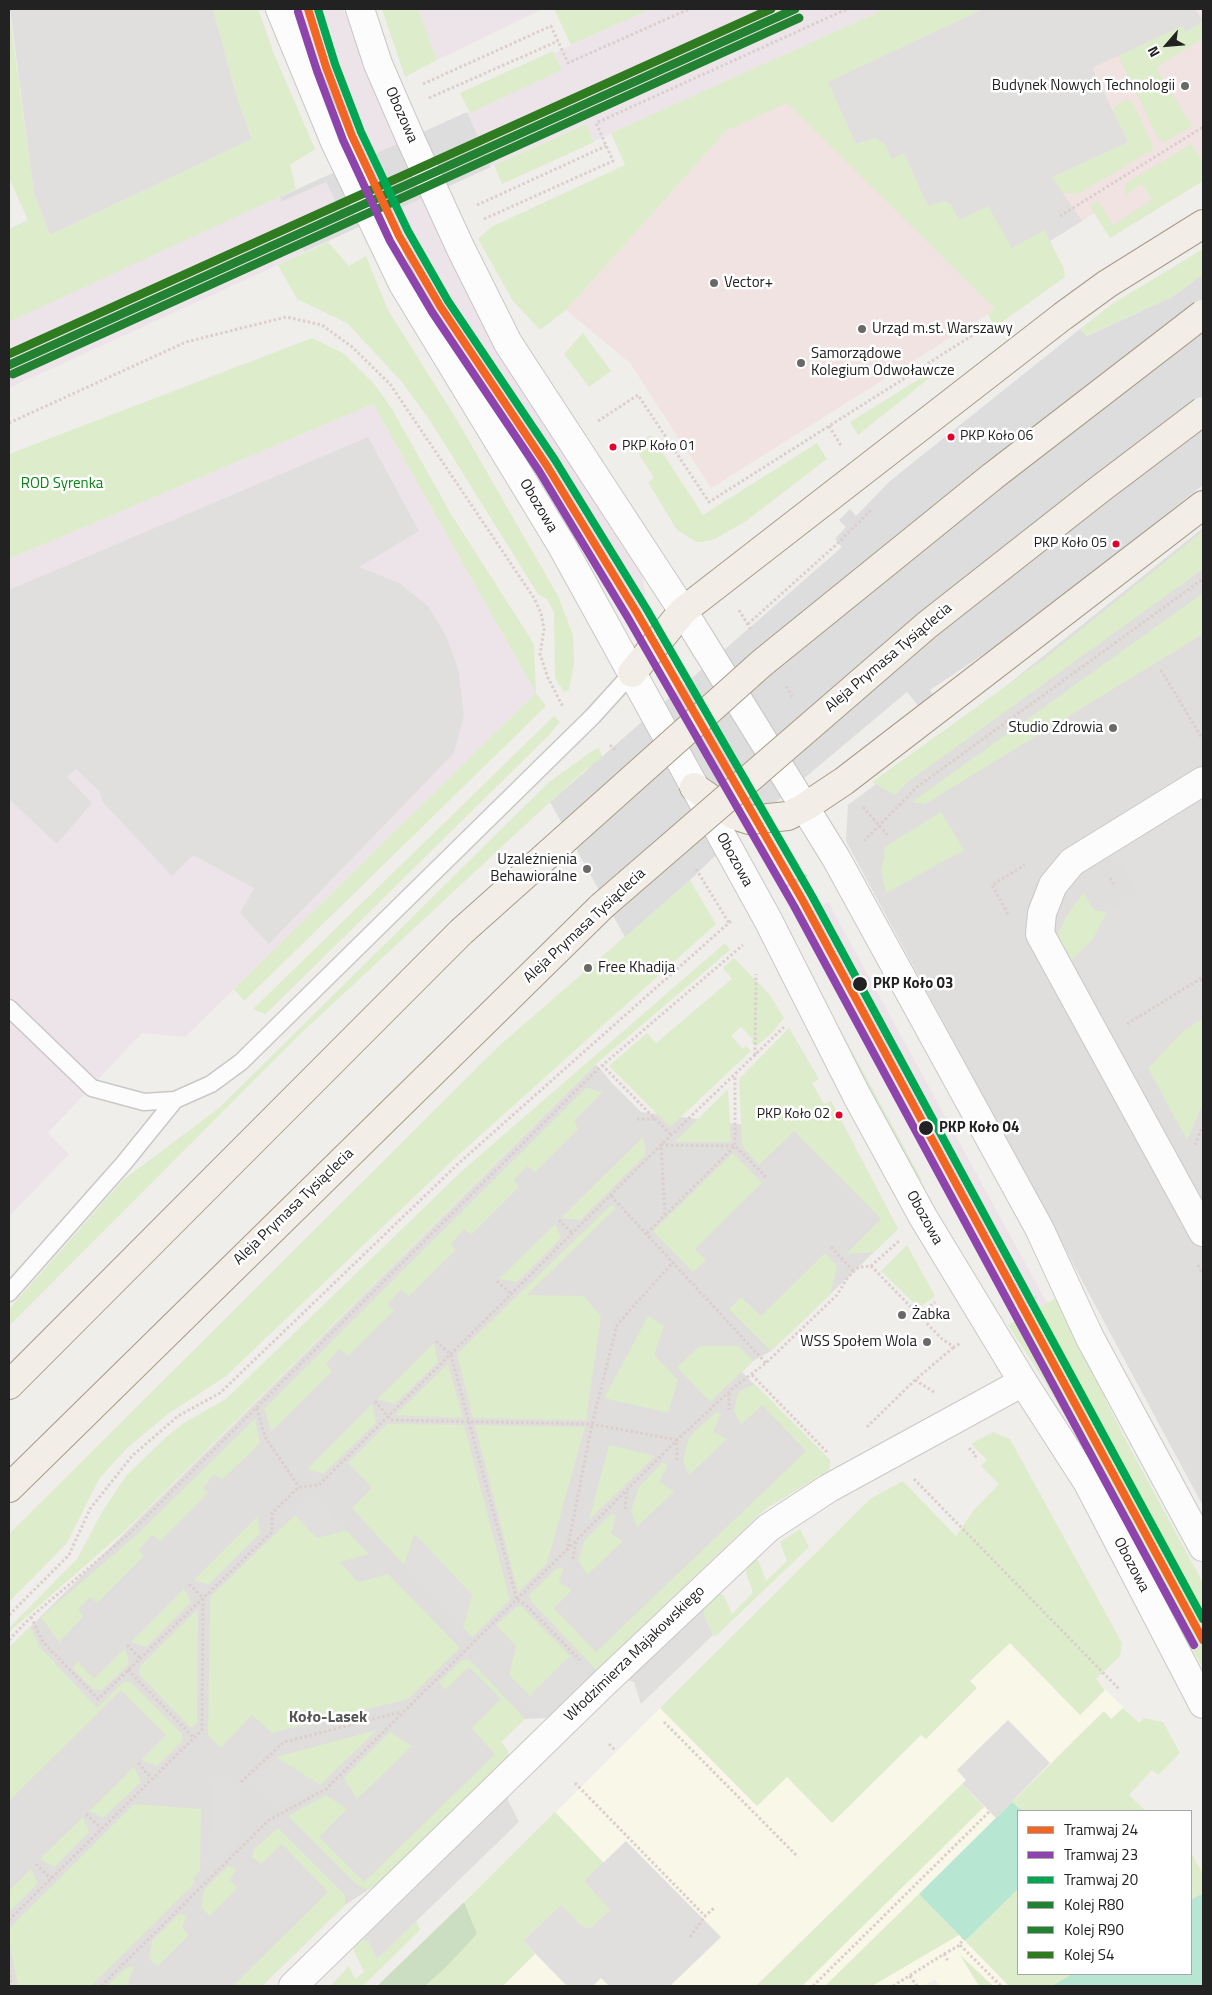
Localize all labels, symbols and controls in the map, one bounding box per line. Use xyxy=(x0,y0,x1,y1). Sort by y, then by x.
north arrow xyxy=(1142,20,1192,70)
text: N xyxy=(1142,43,1165,61)
place label: Budynek Nowych Technologii xyxy=(992,77,1175,95)
marker: Budynek Nowych Technologii xyxy=(1179,80,1191,92)
street label: Obozowa xyxy=(381,84,421,146)
place label: Vector+ xyxy=(724,274,773,292)
marker: Vector+ xyxy=(708,277,720,289)
place label: Urząd m.st. Warszawy xyxy=(872,320,1013,338)
marker: Urząd m.st. Warszawy xyxy=(856,323,868,335)
place label: Samorządowe Kolegium Odwoławcze xyxy=(811,345,955,380)
marker: Samorządowe Kolegium Odwoławcze xyxy=(795,357,807,369)
place label: PKP Koło 06 xyxy=(960,429,1033,445)
marker: PKP Koło 06 xyxy=(946,432,956,442)
place label: PKP Koło 01 xyxy=(622,439,695,455)
marker: PKP Koło 01 xyxy=(608,442,618,452)
park label: ROD Syrenka xyxy=(21,475,103,493)
street label: Obozowa xyxy=(515,476,561,536)
place label: PKP Koło 05 xyxy=(1034,536,1107,552)
marker: PKP Koło 05 xyxy=(1111,539,1121,549)
street label: Aleja Prymasa Tysiąclecia xyxy=(822,600,956,716)
place label: Studio Zdrowia xyxy=(1008,719,1103,737)
marker: Studio Zdrowia xyxy=(1107,722,1119,734)
street label: Obozowa xyxy=(712,830,756,890)
place label: Uzależnienia Behawioralne xyxy=(490,851,577,886)
marker: Uzależnienia Behawioralne xyxy=(581,863,593,875)
street label: Aleja Prymasa Tysiąclecia xyxy=(520,865,650,987)
place label: Free Khadija xyxy=(598,959,675,977)
marker: Free Khadija xyxy=(582,962,594,974)
marker: PKP Koło 03 xyxy=(851,975,869,993)
place label: PKP Koło 03 xyxy=(873,975,953,993)
place label: PKP Koło 02 xyxy=(757,1107,830,1123)
marker: PKP Koło 02 xyxy=(834,1110,844,1120)
marker: PKP Koło 04 xyxy=(917,1119,935,1137)
place label: PKP Koło 04 xyxy=(939,1119,1019,1137)
street label: Aleja Prymasa Tysiąclecia xyxy=(230,1145,358,1269)
street label: Obozowa xyxy=(902,1188,946,1248)
place label: Żabka xyxy=(912,1306,950,1324)
marker: Żabka xyxy=(896,1309,908,1321)
place label: WSS Społem Wola xyxy=(800,1333,917,1351)
marker: WSS Społem Wola xyxy=(921,1336,933,1348)
street label: Obozowa xyxy=(1109,1535,1153,1595)
street label: Włodzimierza Majakowskiego xyxy=(561,1582,709,1726)
district label: Koło-Lasek xyxy=(289,1708,367,1728)
legend xyxy=(1017,1810,1192,1975)
text: Tramwaj 24 xyxy=(1064,1818,1138,1841)
text: Tramwaj 23 xyxy=(1064,1843,1138,1866)
text: Tramwaj 20 xyxy=(1064,1868,1138,1891)
text: Kolej R80 xyxy=(1064,1893,1124,1916)
text: Kolej R90 xyxy=(1064,1918,1124,1941)
text: Kolej S4 xyxy=(1064,1943,1114,1966)

